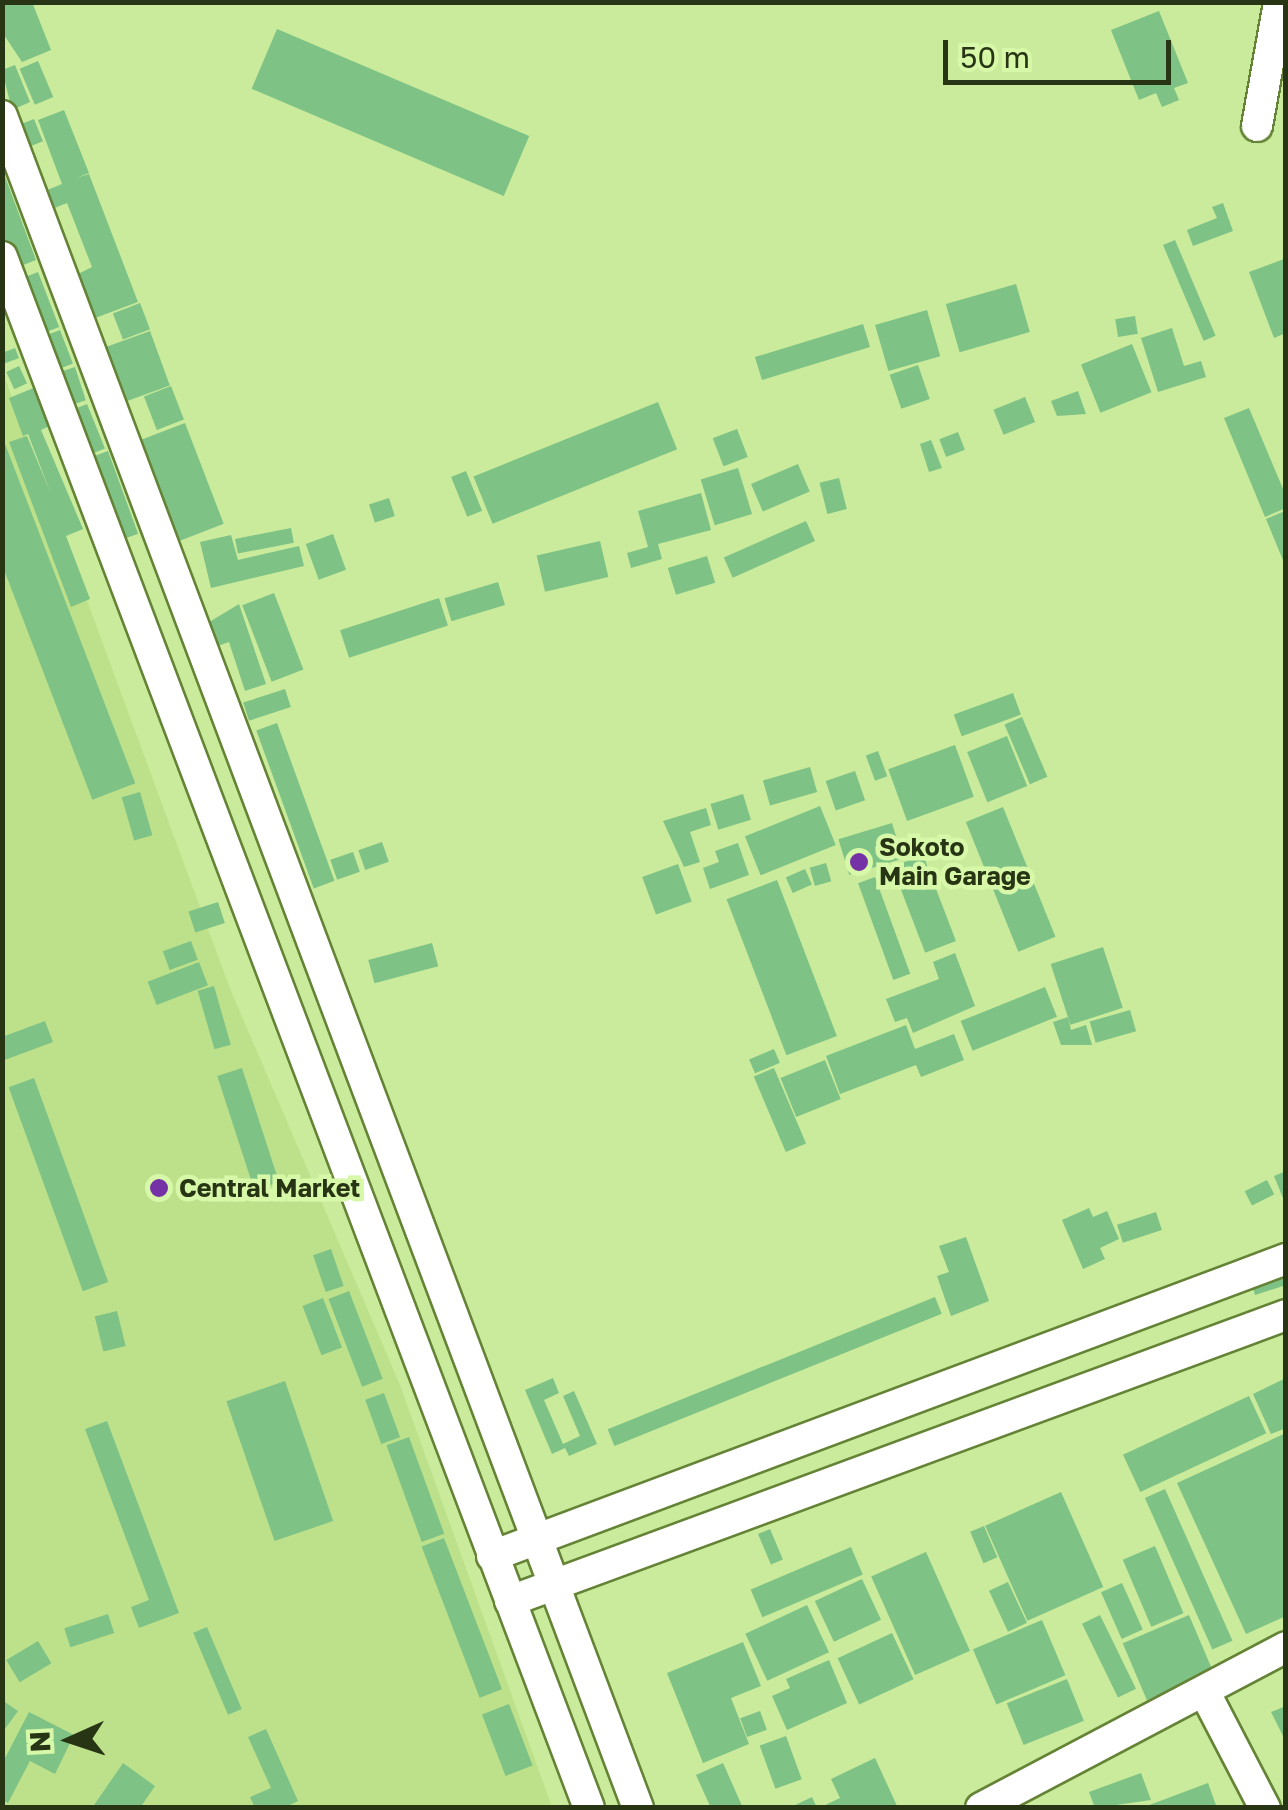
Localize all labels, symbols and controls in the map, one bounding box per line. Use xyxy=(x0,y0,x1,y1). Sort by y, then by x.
scale bar xyxy=(948,20,1176,82)
text: 50 m xyxy=(960,39,1030,75)
place label: Sokoto Main Garage xyxy=(879,833,1031,892)
marker: Sokoto Main Garage xyxy=(848,851,870,873)
place label: Central Market xyxy=(179,1173,360,1203)
marker: Central Market xyxy=(148,1177,170,1199)
north arrow xyxy=(20,1690,120,1790)
text: N xyxy=(23,1730,57,1753)

